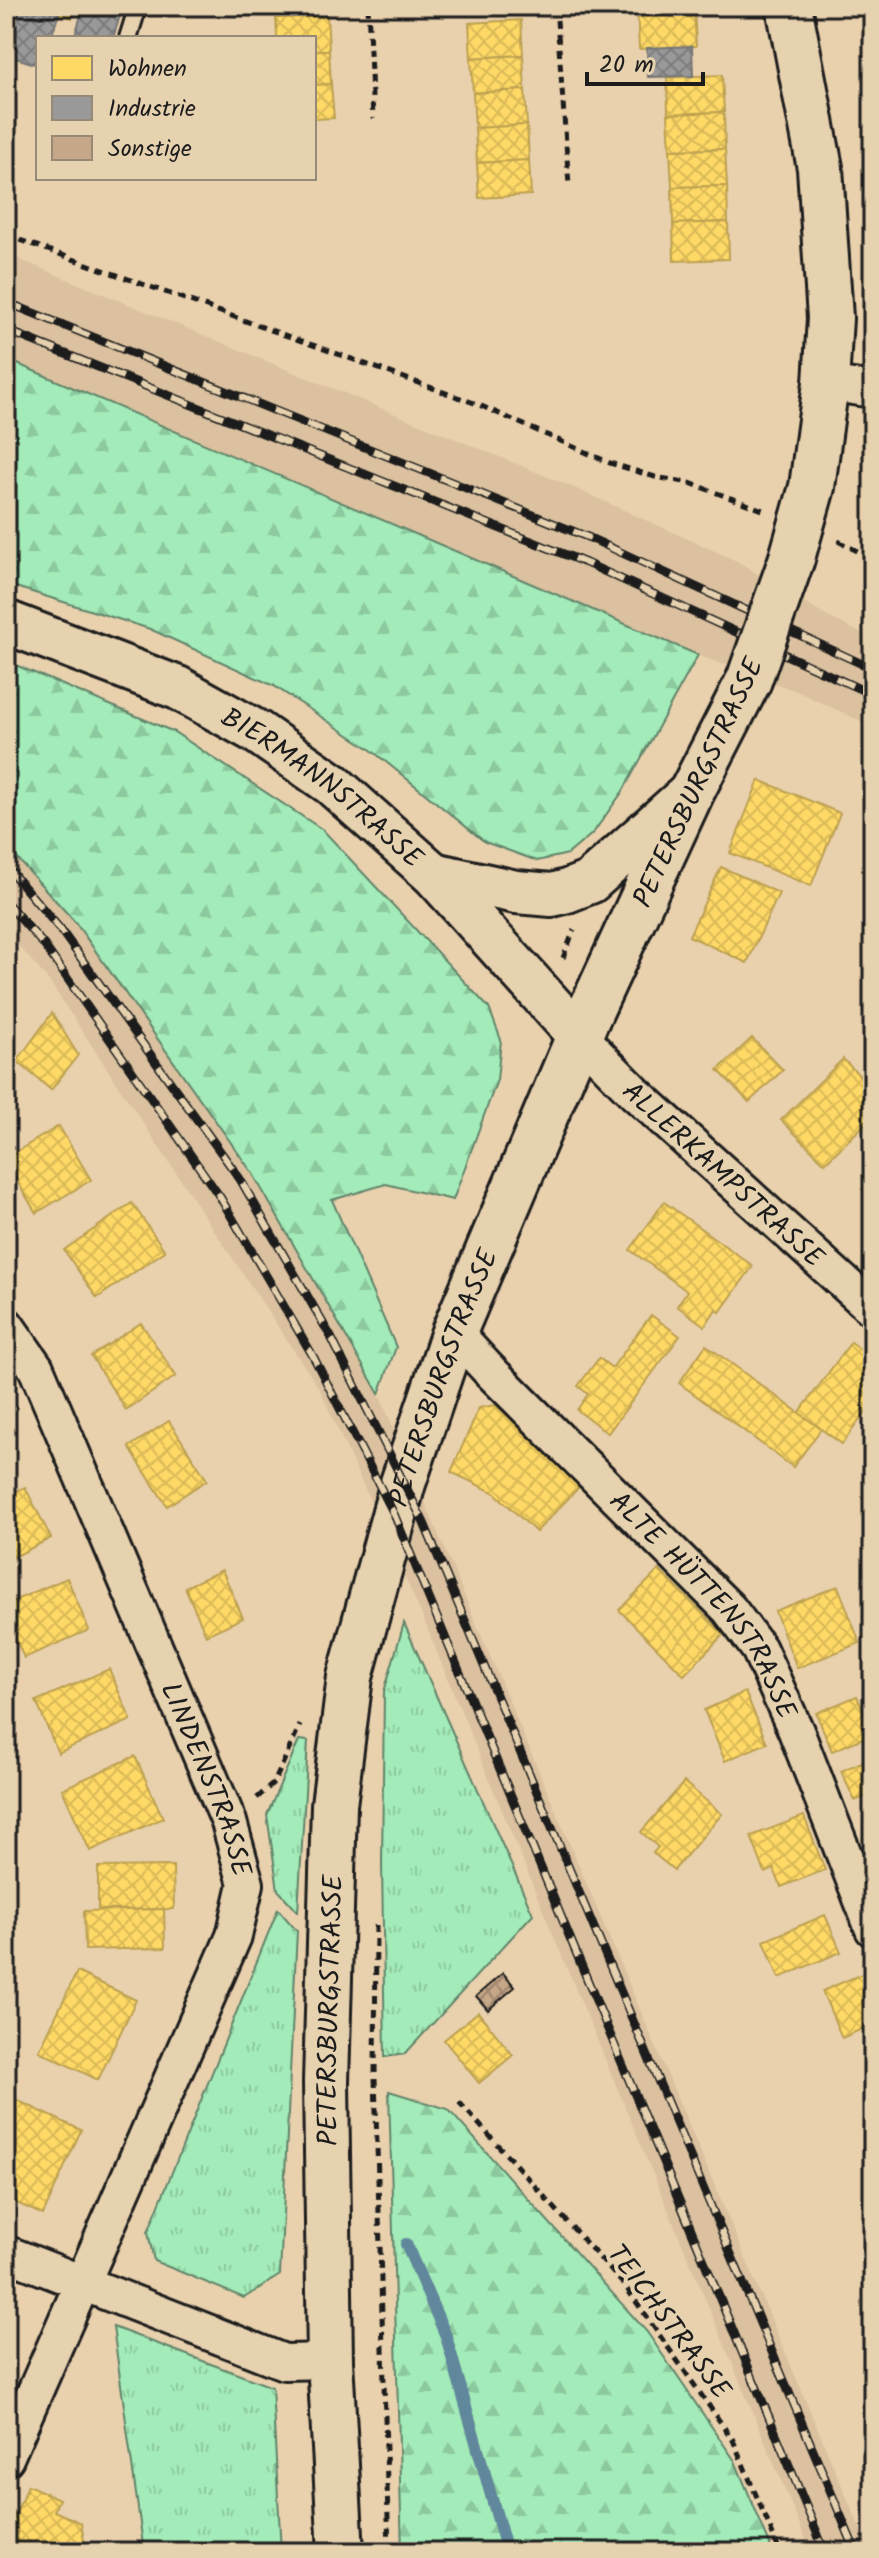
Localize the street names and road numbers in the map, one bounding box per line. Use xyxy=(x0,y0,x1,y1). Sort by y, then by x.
street label: PETERSBURGSTRASSE xyxy=(621,650,777,916)
street label: BIERMANNSTRASSE xyxy=(212,696,433,881)
street label: ALLERKAMPSTRASSE xyxy=(610,1072,834,1280)
street label: PETERSBURGSTRASSE xyxy=(378,1242,512,1512)
street label: ALTE HÜTTENSTRASSE xyxy=(597,1481,808,1727)
street label: LINDENSTRASSE xyxy=(147,1676,263,1882)
street label: PETERSBURGSTRASSE xyxy=(306,1873,357,2146)
street label: TEICHSTRASSE xyxy=(594,2235,742,2410)

